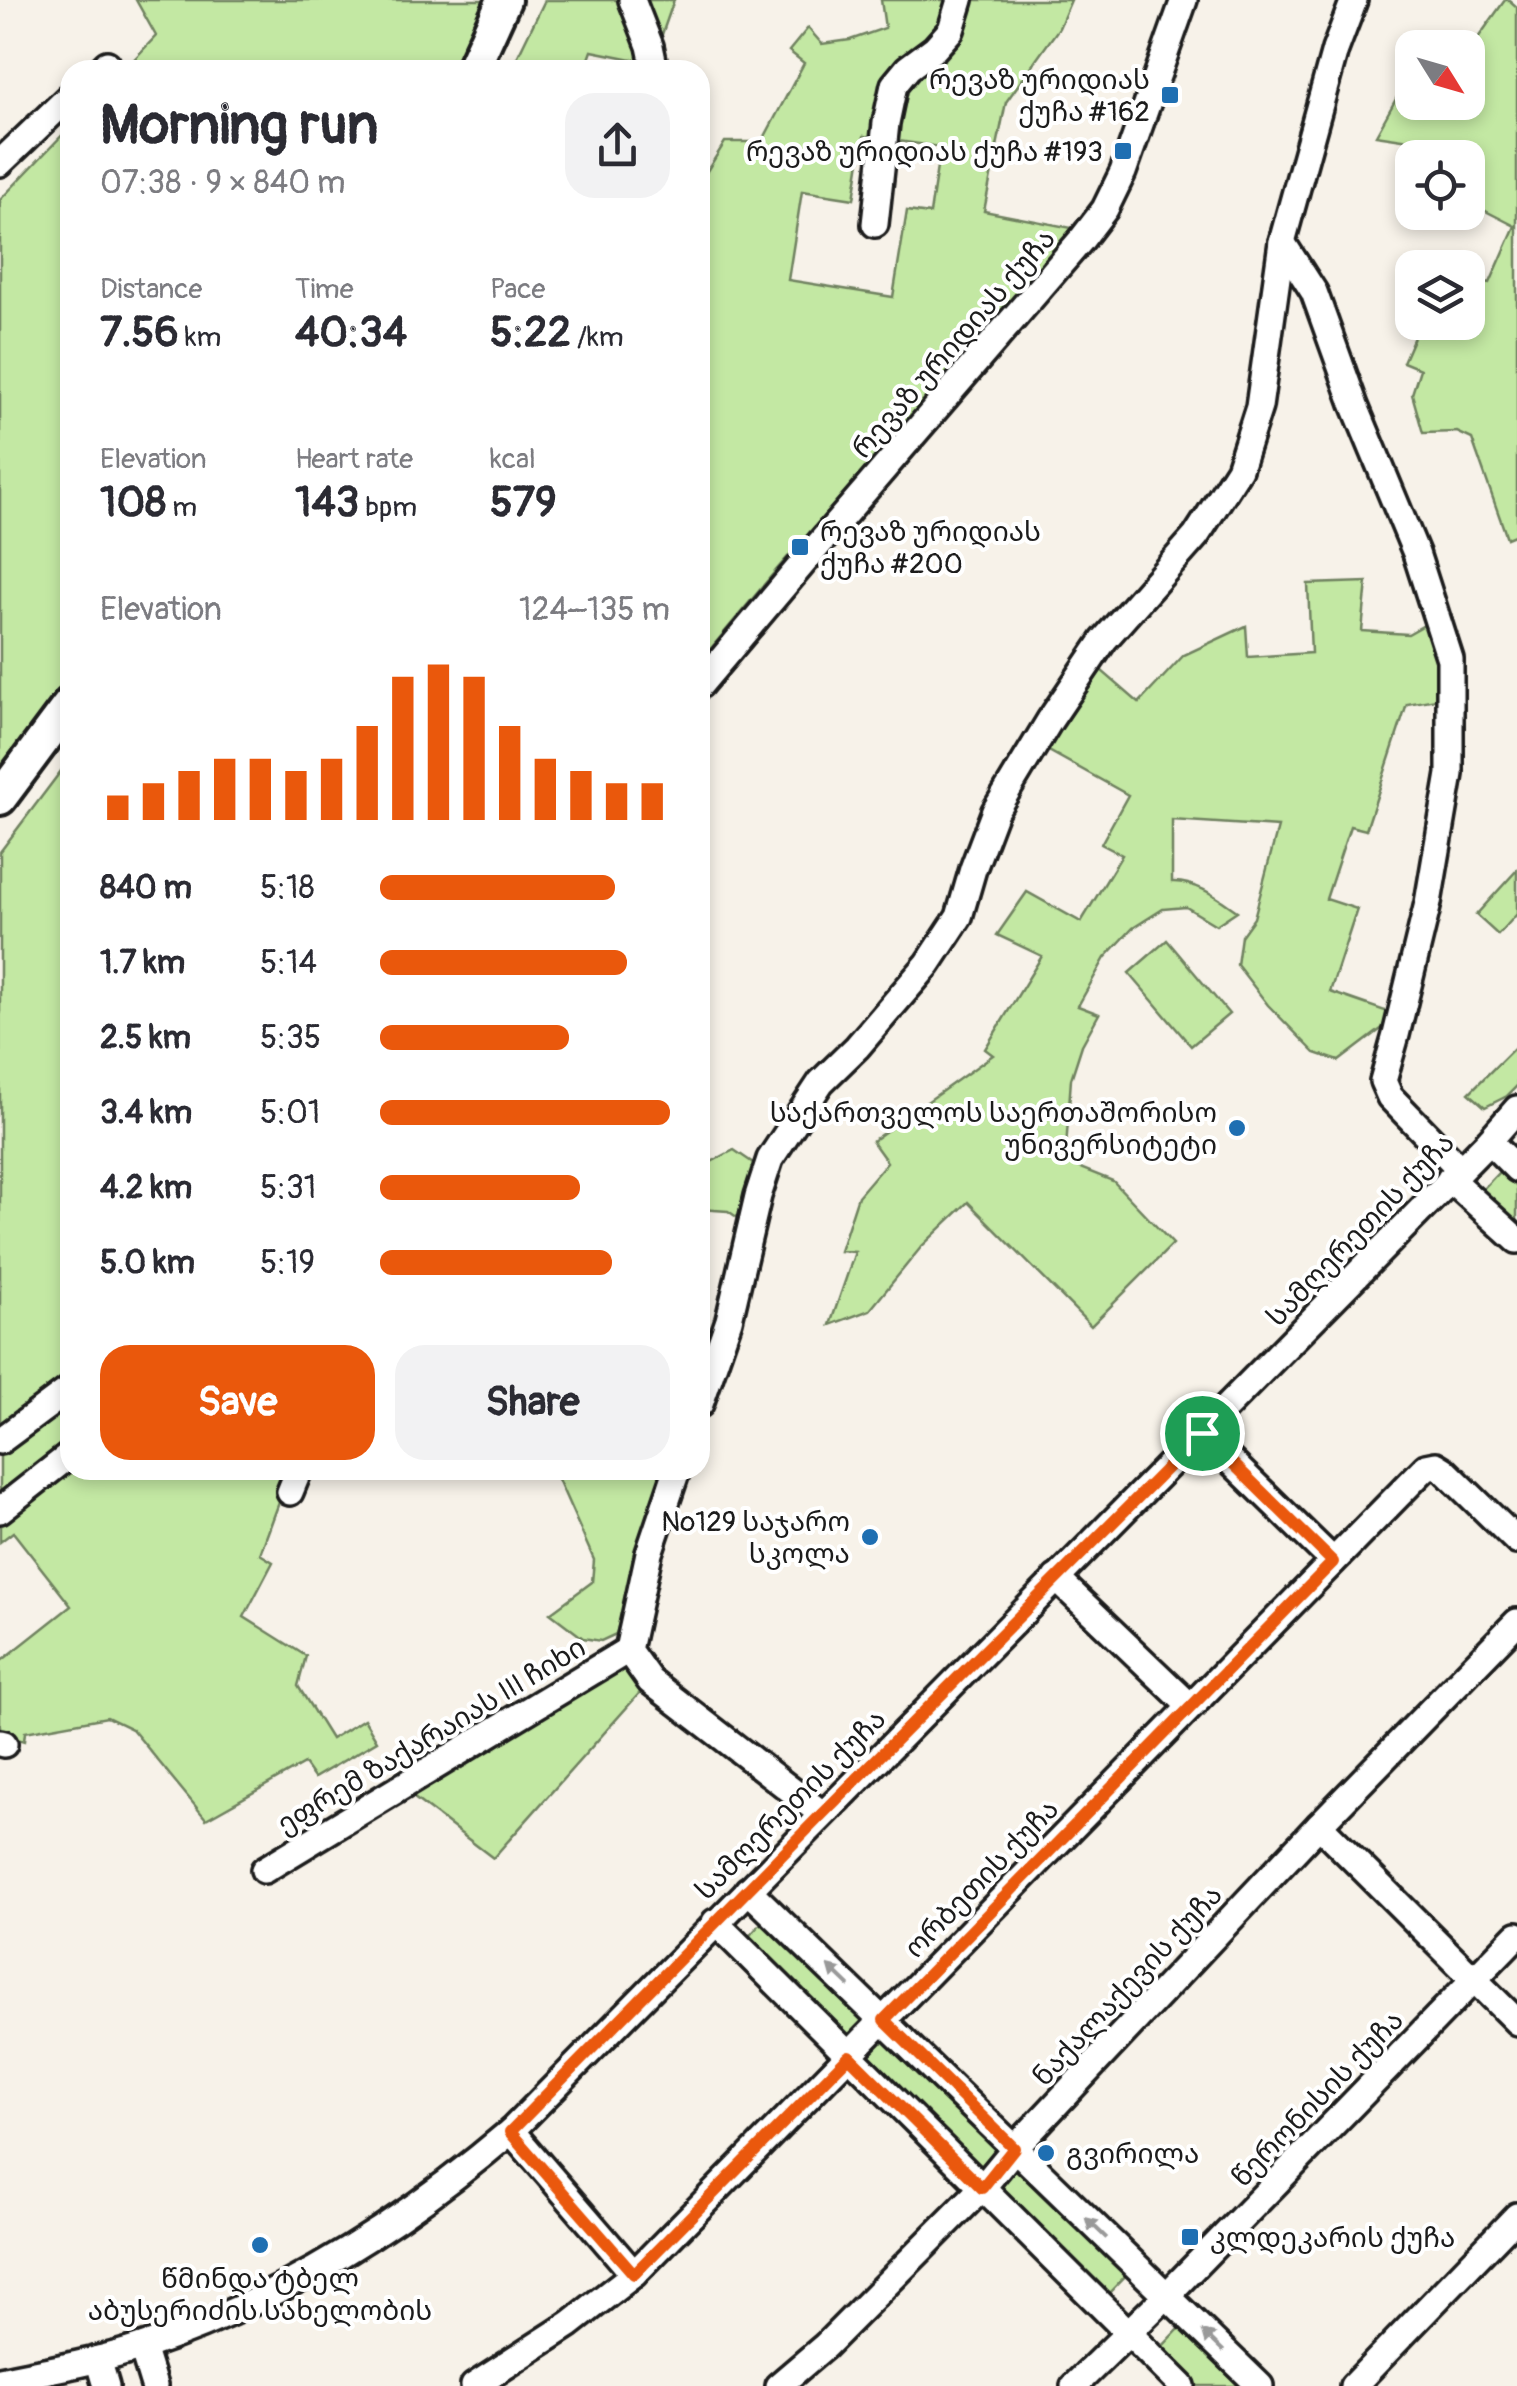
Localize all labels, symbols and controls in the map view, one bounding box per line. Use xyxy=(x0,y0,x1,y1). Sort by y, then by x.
north arrow xyxy=(1395,30,1485,120)
map controls xyxy=(1395,30,1485,340)
place label: რევაზ ურიდიას ქუჩა #162 xyxy=(929,63,1150,130)
marker: რევაზ ურიდიას ქუჩა #162 xyxy=(1159,84,1181,106)
text: Morning run xyxy=(100,91,378,160)
button: share xyxy=(565,93,670,198)
place label: რევაზ ურიდიას ქუჩა #193 xyxy=(746,135,1103,170)
marker: რევაზ ურიდიას ქუჩა #193 xyxy=(1112,140,1134,162)
button: locate xyxy=(1395,140,1485,230)
text: 07:38 · 9 × 840 m xyxy=(100,163,345,203)
street label: რევაზ ურიდიას ქუჩა xyxy=(845,222,1063,466)
button: layers xyxy=(1395,250,1485,340)
text: Distance xyxy=(100,272,202,307)
text: Time xyxy=(295,272,354,307)
text: Pace xyxy=(490,272,545,307)
text: 7.56 xyxy=(100,307,179,359)
text: 40:34 xyxy=(295,307,407,359)
text: 5:22 xyxy=(490,307,571,359)
text: km xyxy=(179,320,221,355)
text: /km xyxy=(571,320,624,355)
text: Elevation xyxy=(100,442,207,477)
text: Heart rate xyxy=(295,442,413,477)
text: kcal xyxy=(490,442,536,477)
text: 108 xyxy=(100,477,166,529)
text: 143 xyxy=(295,477,359,529)
text: 579 xyxy=(490,477,557,529)
text: m xyxy=(166,490,197,525)
text: bpm xyxy=(359,490,417,525)
place label: რევაზ ურიდიას ქუჩა #200 xyxy=(820,515,1041,582)
marker: რევაზ ურიდიას ქუჩა #200 xyxy=(789,536,811,558)
text: Elevation xyxy=(100,590,222,630)
text: 124–135 m xyxy=(519,590,670,630)
text: 840 m xyxy=(100,868,192,908)
text: 5:18 xyxy=(260,868,315,908)
text: 1.7 km xyxy=(100,943,185,983)
text: 5:14 xyxy=(260,943,317,983)
text: 2.5 km xyxy=(100,1018,191,1058)
text: 5:35 xyxy=(260,1018,321,1058)
text: 3.4 km xyxy=(100,1093,192,1133)
text: 5:01 xyxy=(260,1093,320,1133)
place label: საქართველოს საერთაშორისო უნივერსიტეტი xyxy=(770,1096,1217,1163)
marker: საქართველოს საერთაშორისო უნივერსიტეტი xyxy=(1226,1117,1248,1139)
street label: სამღერეთის ქუჩა xyxy=(1260,1126,1463,1334)
text: 4.2 km xyxy=(100,1168,192,1208)
text: 5:31 xyxy=(260,1168,316,1208)
text: 5.0 km xyxy=(100,1243,195,1283)
text: 5:19 xyxy=(260,1243,315,1283)
button: Save xyxy=(100,1345,375,1460)
button: Share xyxy=(395,1345,670,1460)
pin xyxy=(1160,1391,1245,1476)
icon: arrive xyxy=(1175,1406,1230,1461)
place label: №129 საჯარო სკოლა xyxy=(661,1505,850,1572)
marker: №129 საჯარო სკოლა xyxy=(859,1526,881,1548)
street label: ეფრემ ზაქარაიას III ჩიხი xyxy=(271,1630,592,1842)
street label: სამღერეთის ქუჩა xyxy=(688,1702,894,1908)
street label: ორბეთის ქუჩა xyxy=(897,1792,1067,1966)
street label: ნაქალაქევის ქუჩა xyxy=(1026,1878,1230,2094)
one-way arrow xyxy=(827,1965,851,1988)
street label: წერონისის ქუჩა xyxy=(1225,2003,1411,2195)
place label: გვირილა xyxy=(1066,2137,1199,2172)
marker: გვირილა xyxy=(1035,2142,1057,2164)
one-way arrow xyxy=(1085,2216,1109,2240)
place label: კლდეკარის ქუჩა xyxy=(1210,2221,1455,2256)
marker: კლდეკარის ქუჩა xyxy=(1179,2226,1201,2248)
marker: წმინდა ტბელ აბუსერიძის სახელობის xyxy=(249,2234,271,2256)
place label: წმინდა ტბელ აბუსერიძის სახელობის xyxy=(88,2262,432,2329)
one-way arrow xyxy=(1201,2330,1225,2353)

